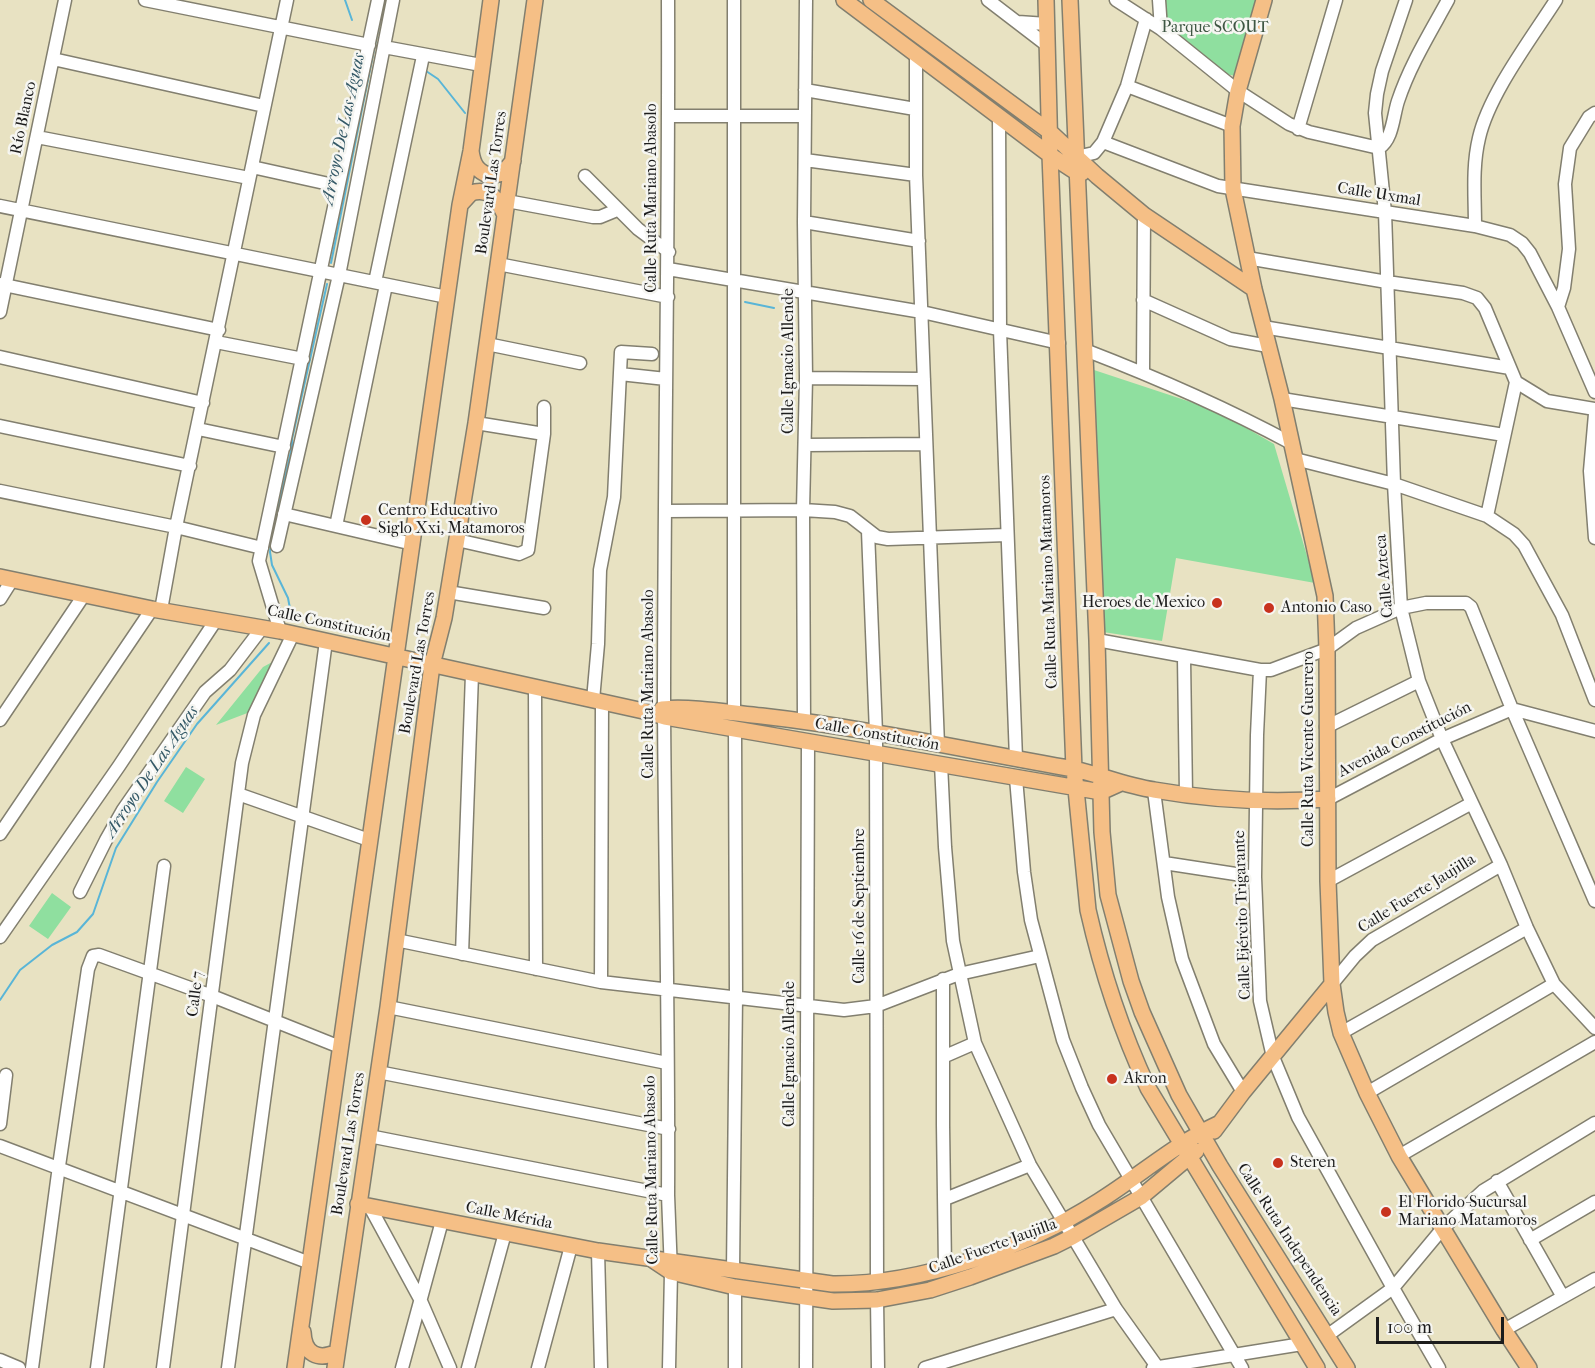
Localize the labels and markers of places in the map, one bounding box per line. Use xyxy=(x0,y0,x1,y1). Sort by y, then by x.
place label: Centro Educativo Siglo Xxi, Matamoros xyxy=(378,501,525,539)
marker: Centro Educativo Siglo Xxi, Matamoros xyxy=(359,513,373,527)
place label: Heroes de Mexico xyxy=(1082,593,1205,613)
marker: Heroes de Mexico xyxy=(1210,596,1224,610)
place label: Antonio Caso xyxy=(1281,598,1372,618)
marker: Antonio Caso xyxy=(1262,601,1276,615)
place label: Akron xyxy=(1124,1069,1167,1089)
marker: Akron xyxy=(1105,1072,1119,1086)
place label: Steren xyxy=(1290,1153,1336,1173)
marker: Steren xyxy=(1271,1156,1285,1170)
place label: El Florido-Sucursal Mariano Matamoros xyxy=(1398,1193,1537,1231)
marker: El Florido-Sucursal Mariano Matamoros xyxy=(1379,1205,1393,1219)

